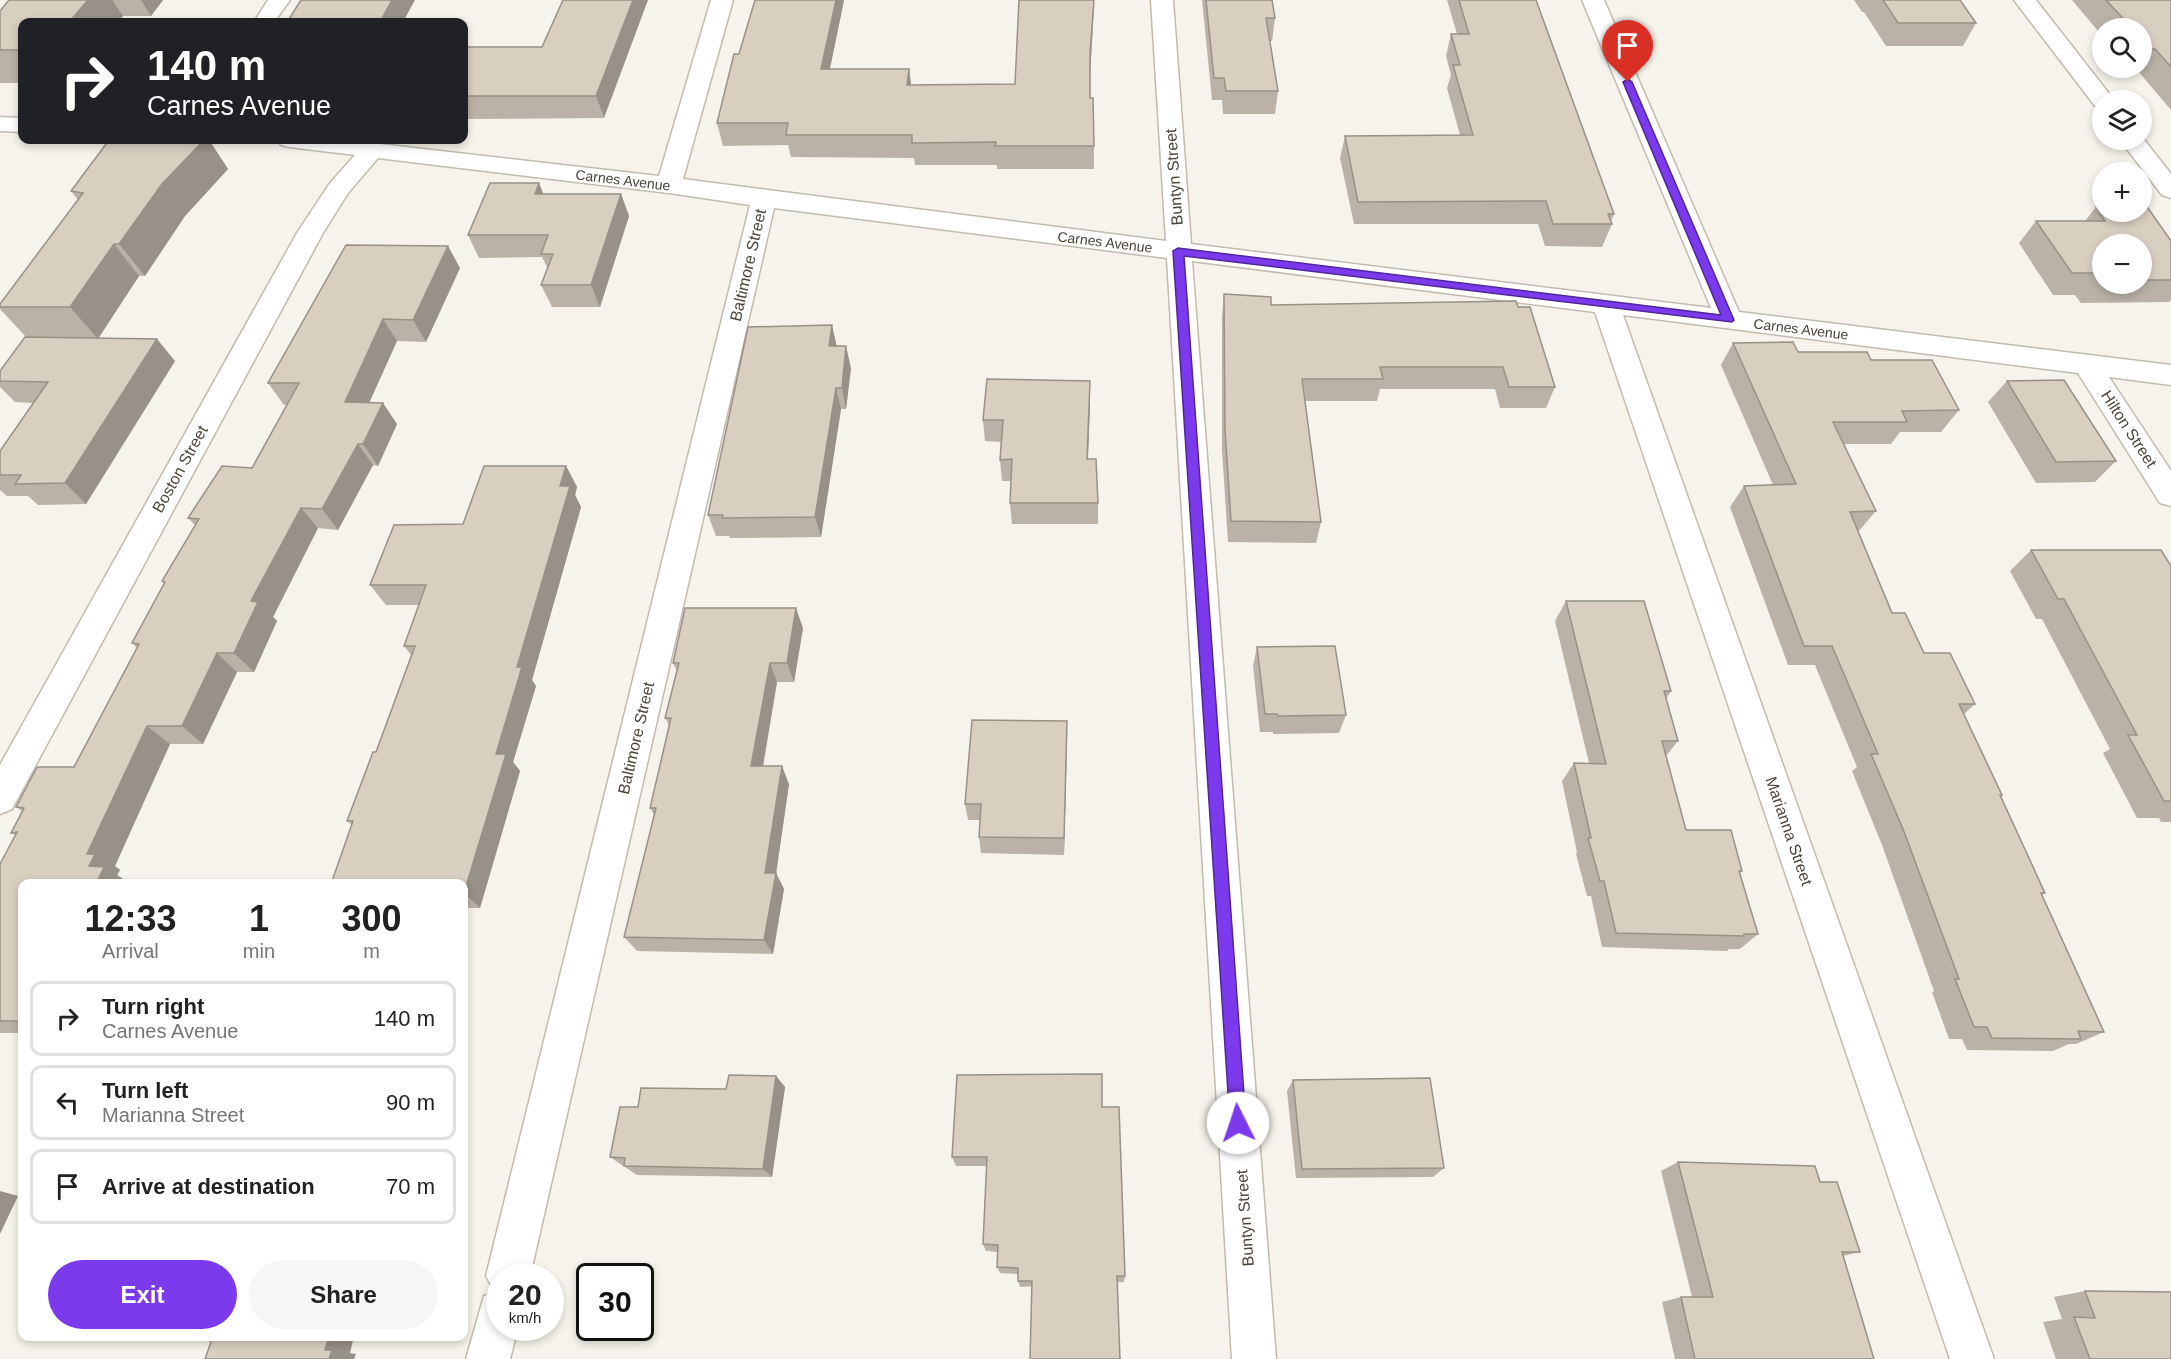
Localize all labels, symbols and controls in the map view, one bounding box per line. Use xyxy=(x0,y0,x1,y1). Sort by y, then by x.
map controls xyxy=(2092,18,2152,294)
button: search xyxy=(2092,18,2152,78)
pin xyxy=(1602,20,1653,82)
icon: arrive xyxy=(1611,29,1644,62)
icon: right xyxy=(48,42,126,120)
text: 140 m xyxy=(147,42,266,89)
button: layers xyxy=(2092,90,2152,150)
text: Carnes Avenue xyxy=(147,91,331,121)
street label: Buntyn Street xyxy=(1162,128,1186,226)
button: + xyxy=(2092,162,2152,222)
street label: Carnes Avenue xyxy=(575,166,672,194)
street label: Baltimore Street xyxy=(727,207,769,323)
street label: Carnes Avenue xyxy=(1057,228,1154,256)
button: − xyxy=(2092,234,2152,294)
street label: Carnes Avenue xyxy=(1753,315,1850,343)
street label: Hilton Street xyxy=(2098,387,2160,471)
street label: Boston Street xyxy=(149,422,211,516)
street label: Baltimore Street xyxy=(615,680,657,796)
street label: Marianna Street xyxy=(1762,774,1816,888)
text: 12:33 xyxy=(84,898,176,939)
text: 1 xyxy=(249,898,269,939)
text: 300 xyxy=(341,898,402,939)
text: Arrival xyxy=(102,940,159,962)
text: min xyxy=(243,940,275,962)
text: m xyxy=(363,940,380,962)
text: Turn right xyxy=(102,994,204,1019)
icon: right xyxy=(51,1002,84,1035)
text: 140 m xyxy=(374,1006,435,1031)
text: Carnes Avenue xyxy=(102,1020,238,1042)
text: Turn left xyxy=(102,1078,188,1103)
icon: left xyxy=(51,1086,84,1119)
text: 90 m xyxy=(386,1090,435,1115)
position arrow xyxy=(1206,1091,1270,1155)
text: Marianna Street xyxy=(102,1104,244,1126)
street label: Buntyn Street xyxy=(1233,1169,1257,1267)
icon: arrive xyxy=(51,1170,84,1203)
text: Arrive at destination xyxy=(102,1174,315,1199)
text: 70 m xyxy=(386,1174,435,1199)
button: Exit xyxy=(48,1260,237,1329)
button: Share xyxy=(249,1260,438,1329)
speed limit sign: 30 xyxy=(576,1263,654,1341)
text: 20 xyxy=(508,1278,542,1311)
text: km/h xyxy=(509,1309,541,1326)

